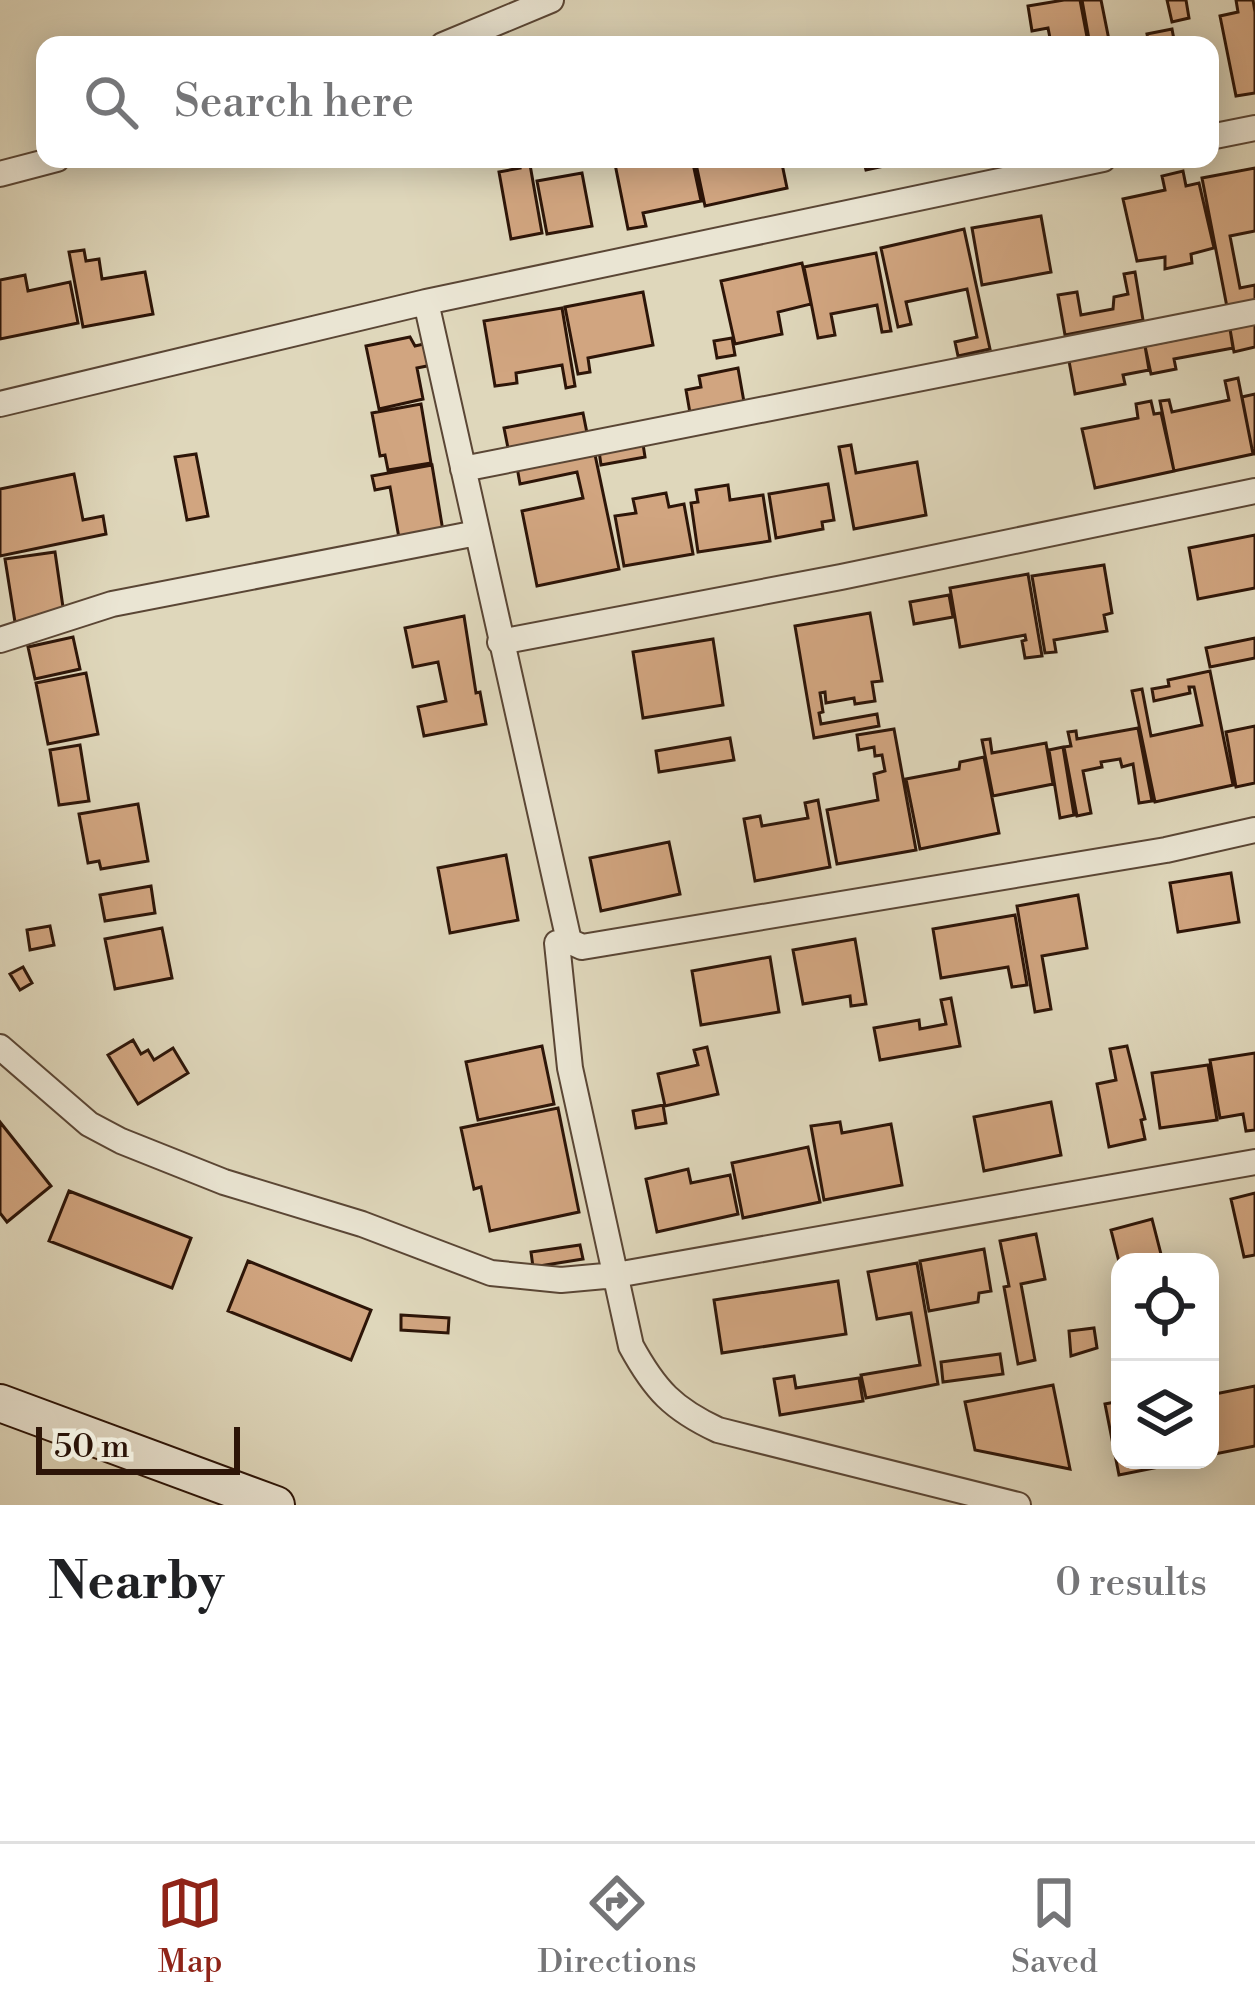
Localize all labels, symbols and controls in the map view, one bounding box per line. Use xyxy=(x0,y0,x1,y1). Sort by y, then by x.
search box xyxy=(36,36,1219,168)
icon: search xyxy=(78,69,144,135)
text: Search here xyxy=(174,74,414,131)
map controls xyxy=(1111,1253,1219,1469)
button: locate xyxy=(1111,1253,1219,1361)
button: layers xyxy=(1111,1361,1219,1469)
scale bar xyxy=(36,1421,240,1474)
text: 50 m xyxy=(54,1427,130,1468)
text: Nearby xyxy=(48,1551,224,1615)
text: 0 results xyxy=(1055,1559,1207,1608)
tab: Map xyxy=(157,1870,223,1983)
tab: Directions xyxy=(538,1870,697,1983)
tab: Saved xyxy=(1011,1870,1098,1983)

